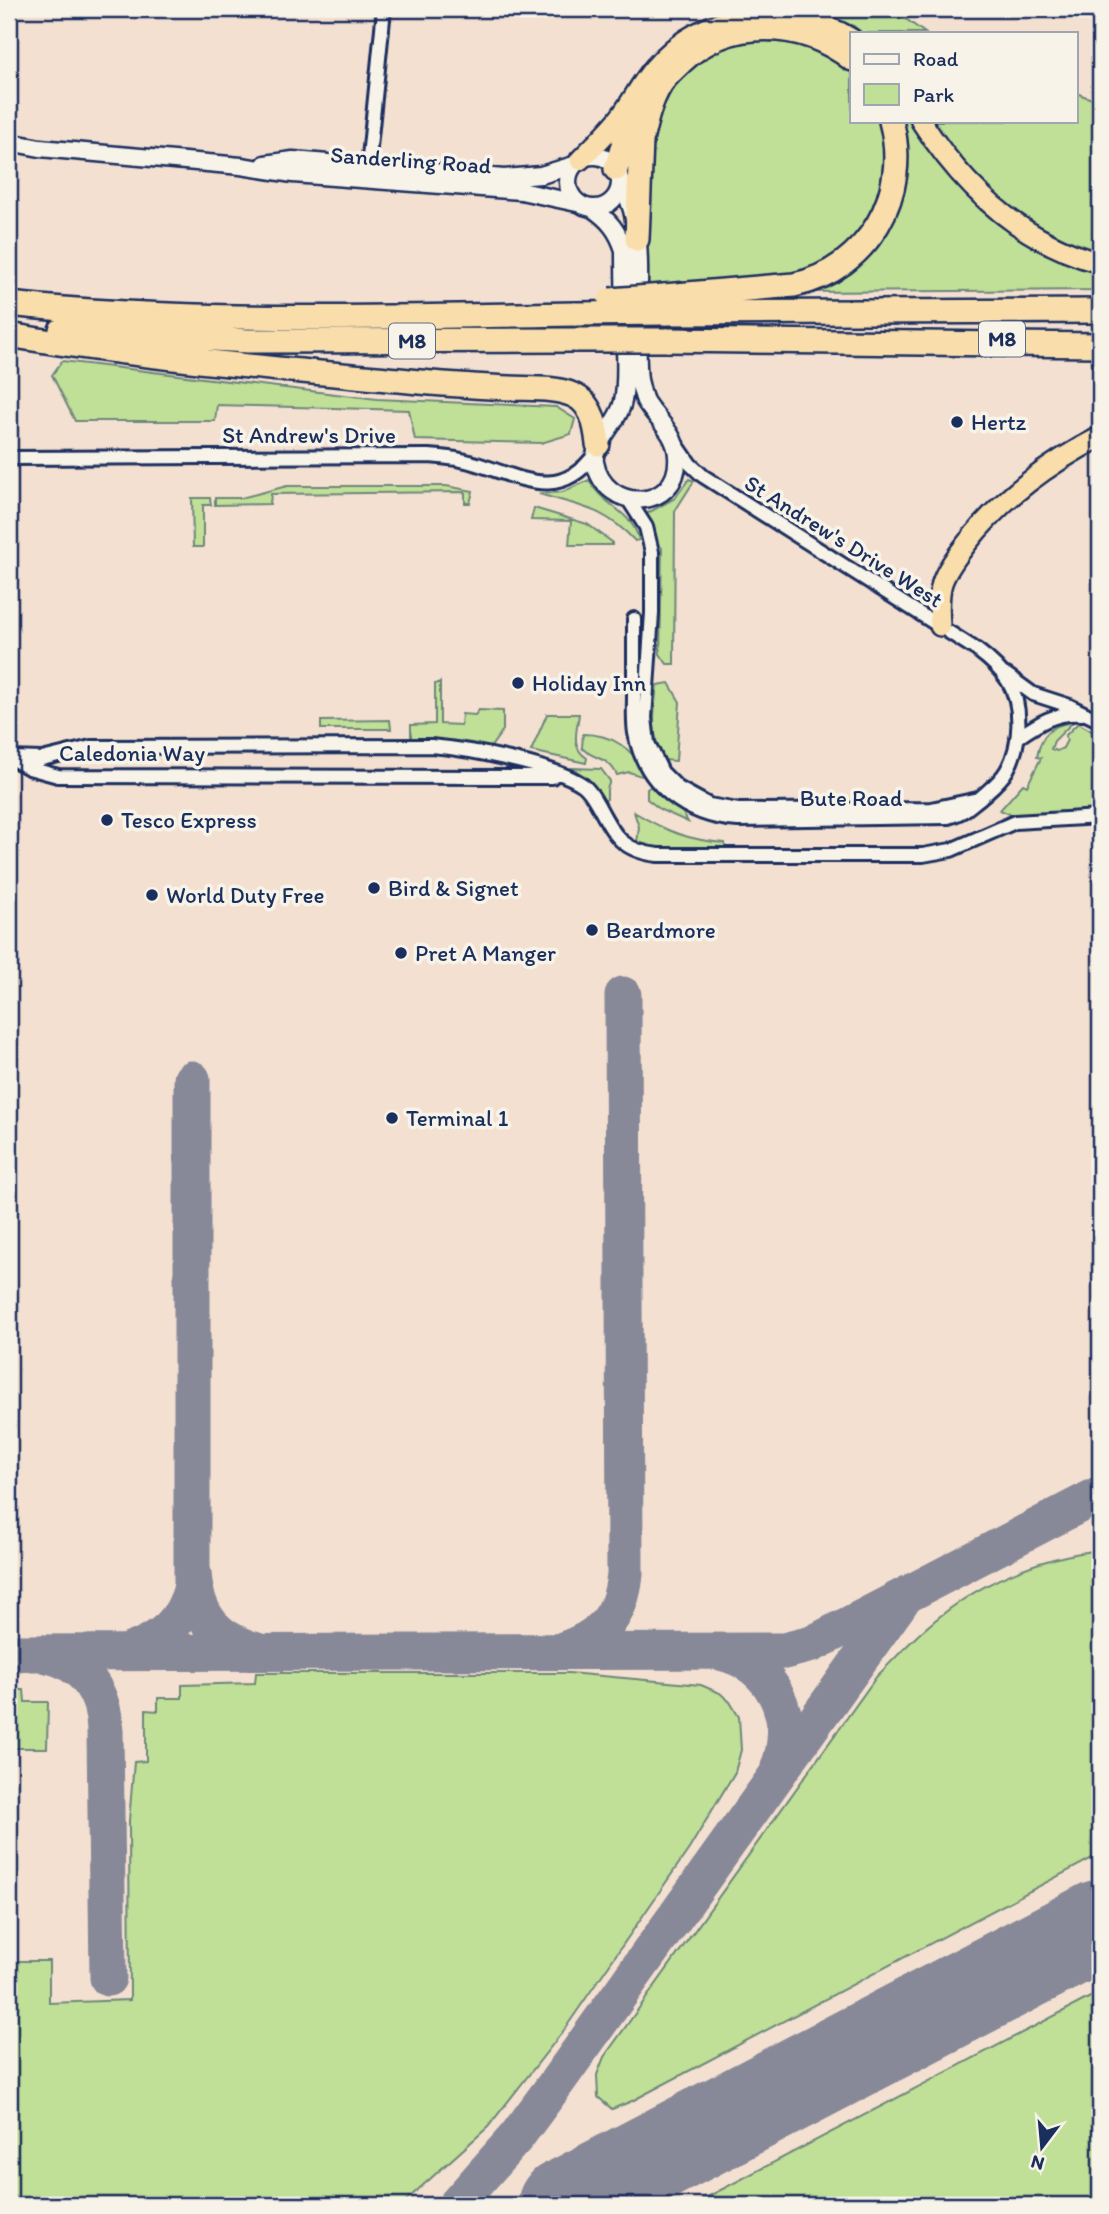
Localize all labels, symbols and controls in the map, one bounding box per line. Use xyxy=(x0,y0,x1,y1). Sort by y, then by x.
legend xyxy=(850,32,1078,122)
text: Road xyxy=(913,46,959,71)
text: Park xyxy=(913,82,955,107)
street label: Sanderling Road xyxy=(330,140,493,180)
road number: M8 xyxy=(979,322,1025,356)
road number: M8 xyxy=(389,324,435,358)
place label: Hertz xyxy=(971,408,1027,436)
marker: Hertz xyxy=(949,414,965,430)
street label: St Andrew's Drive xyxy=(222,421,396,449)
street label: St Andrew's Drive West xyxy=(740,469,948,613)
place label: Holiday Inn xyxy=(532,669,646,697)
marker: Holiday Inn xyxy=(510,675,526,691)
street label: Caledonia Way xyxy=(59,739,205,767)
street label: Bute Road xyxy=(800,784,902,812)
place label: Tesco Express xyxy=(121,806,257,834)
marker: Tesco Express xyxy=(99,812,115,828)
place label: Bird & Signet xyxy=(388,874,519,902)
marker: Bird & Signet xyxy=(366,880,382,896)
place label: World Duty Free xyxy=(166,881,325,909)
marker: World Duty Free xyxy=(144,887,160,903)
place label: Beardmore xyxy=(606,916,716,944)
marker: Beardmore xyxy=(584,922,600,938)
place label: Pret A Manger xyxy=(415,939,556,967)
marker: Pret A Manger xyxy=(393,945,409,961)
place label: Terminal 1 xyxy=(406,1104,509,1132)
marker: Terminal 1 xyxy=(384,1110,400,1126)
north arrow xyxy=(1007,2112,1078,2182)
text: N xyxy=(1028,2150,1047,2176)

